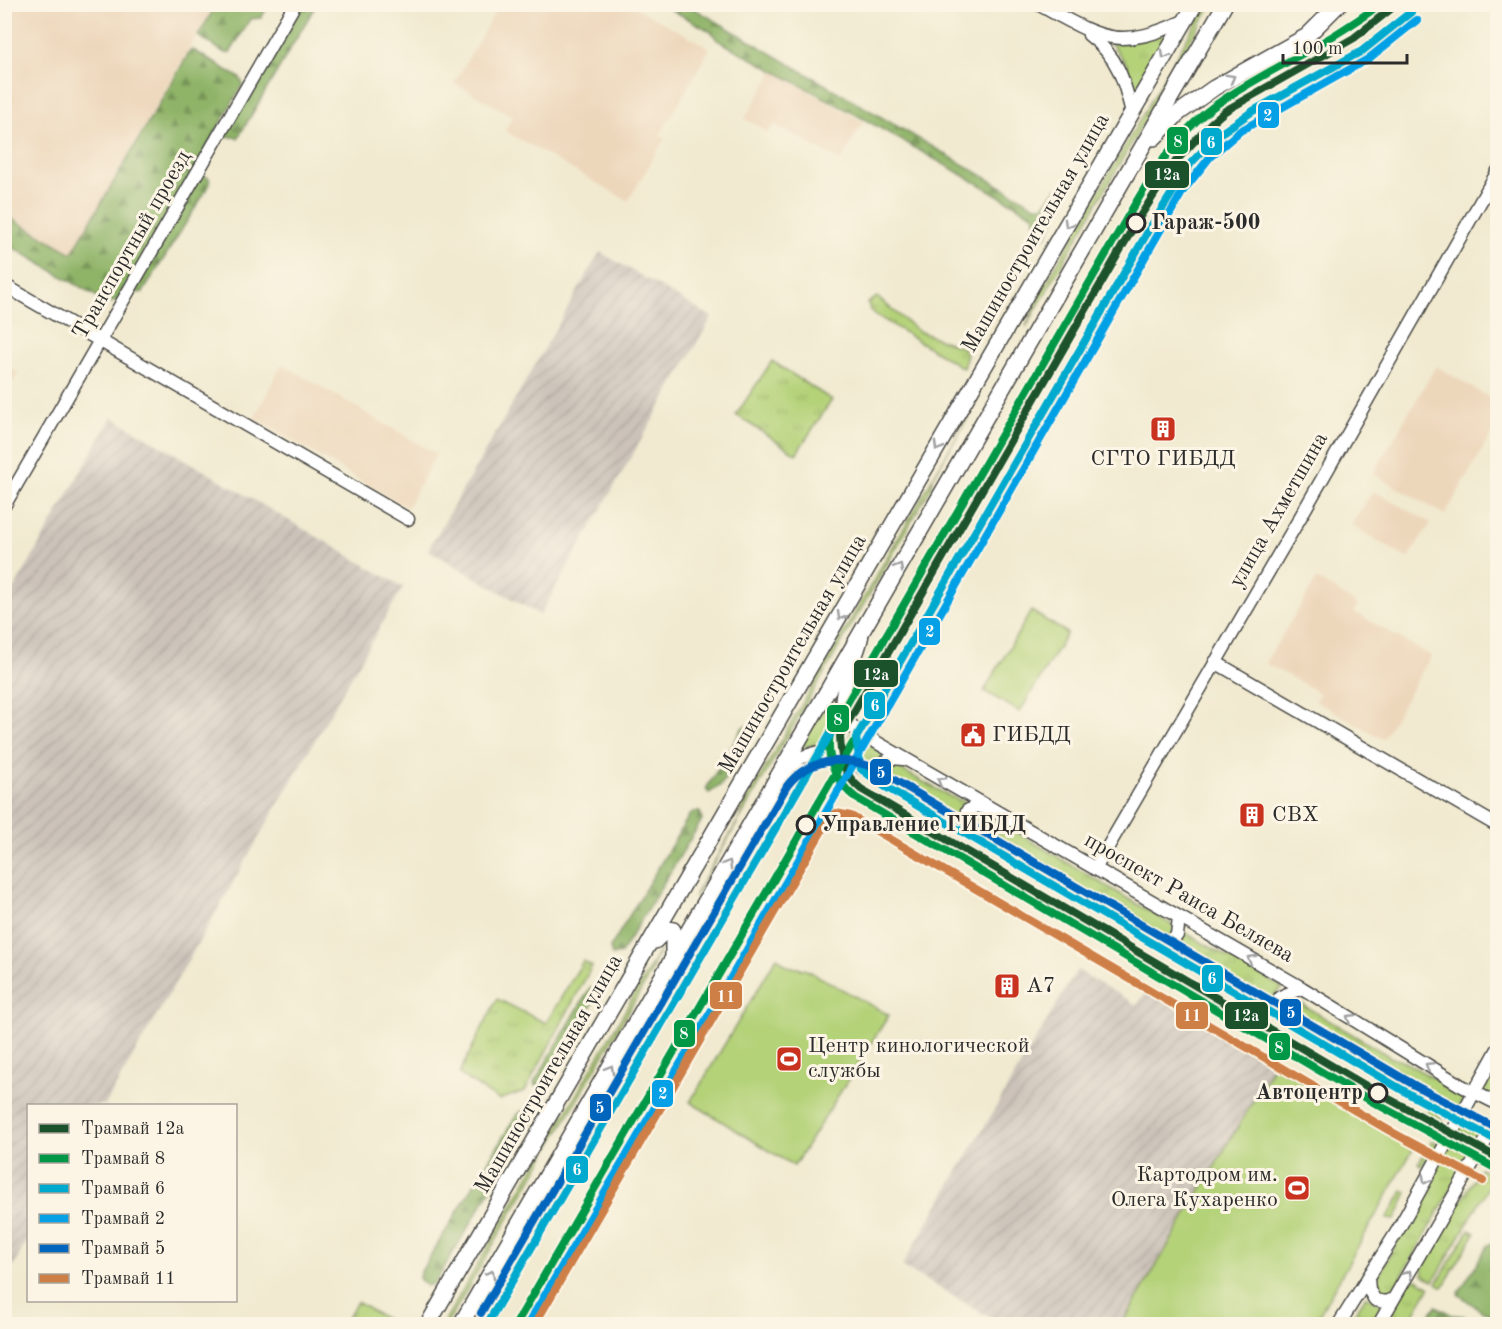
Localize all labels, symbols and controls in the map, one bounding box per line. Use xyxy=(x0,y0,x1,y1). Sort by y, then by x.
scale bar xyxy=(1283,27,1408,65)
text: 100 m xyxy=(1292,40,1343,58)
one-way arrow xyxy=(1161,49,1173,59)
one-way arrow xyxy=(1225,74,1235,85)
line badge: 2 xyxy=(1257,101,1280,129)
street label: Машиностроительная улица xyxy=(958,109,1114,356)
text: 2 xyxy=(1263,109,1273,125)
line badge: 8 xyxy=(1166,126,1189,155)
line badge: 6 xyxy=(1200,127,1223,156)
text: 8 xyxy=(1173,135,1183,151)
text: 6 xyxy=(1206,136,1216,152)
street label: Транспортный проезд xyxy=(69,147,195,343)
line badge: 12а xyxy=(1144,160,1190,189)
text: 12а xyxy=(1154,168,1180,184)
place label: Гараж-500 xyxy=(1151,212,1261,234)
marker: Гараж-500 xyxy=(1126,213,1146,233)
one-way arrow xyxy=(1063,218,1075,228)
building icon: СГТО ГИБДД xyxy=(1148,414,1178,444)
street label: улица Ахметшина xyxy=(1226,428,1332,591)
one-way arrow xyxy=(934,441,946,451)
place label: СГТО ГИБДД xyxy=(1090,448,1236,470)
street label: Машиностроительная улица xyxy=(715,530,871,777)
one-way arrow xyxy=(892,563,903,574)
one-way arrow xyxy=(836,610,848,620)
line badge: 2 xyxy=(918,617,941,646)
text: 2 xyxy=(925,625,935,641)
line badge: 12а xyxy=(853,659,899,688)
text: 12а xyxy=(863,668,889,684)
line badge: 6 xyxy=(863,691,886,720)
text: 6 xyxy=(870,699,880,715)
line badge: 8 xyxy=(826,704,850,733)
text: 8 xyxy=(833,713,843,729)
public building icon: ГИБДД xyxy=(958,720,988,750)
place label: ГИБДД xyxy=(992,724,1071,746)
line badge: 5 xyxy=(869,758,892,786)
text: 5 xyxy=(876,766,886,782)
one-way arrow xyxy=(937,776,947,788)
building icon: СВХ xyxy=(1237,800,1267,830)
place label: СВХ xyxy=(1272,804,1318,826)
place label: Управление ГИБДД xyxy=(821,814,1026,836)
marker: Управление ГИБДД xyxy=(796,815,816,835)
street label: проспект Раиса Беляева xyxy=(1081,829,1298,967)
one-way arrow xyxy=(721,859,732,870)
street label: Машиностроительная улица xyxy=(471,950,627,1197)
one-way arrow xyxy=(1247,955,1257,967)
line badge: 6 xyxy=(1201,964,1224,993)
building icon: А7 xyxy=(992,971,1022,1001)
text: 6 xyxy=(1207,972,1217,988)
place label: А7 xyxy=(1026,975,1056,997)
line badge: 11 xyxy=(709,981,743,1010)
text: 11 xyxy=(717,990,735,1006)
line badge: 5 xyxy=(1279,998,1302,1027)
line badge: 11 xyxy=(1175,1001,1209,1030)
line badge: 12а xyxy=(1224,1001,1269,1030)
text: 5 xyxy=(1286,1006,1296,1022)
text: 11 xyxy=(1183,1009,1201,1025)
text: 12а xyxy=(1233,1009,1259,1025)
one-way arrow xyxy=(1346,1014,1356,1026)
line badge: 8 xyxy=(673,1019,696,1048)
text: 8 xyxy=(679,1027,689,1043)
line badge: 8 xyxy=(1268,1032,1291,1061)
place label: Центр кинологической службы xyxy=(808,1035,1030,1082)
text: 8 xyxy=(1274,1041,1284,1057)
sports icon: Центр кинологической службы xyxy=(774,1044,804,1074)
one-way arrow xyxy=(1425,1062,1436,1073)
one-way arrow xyxy=(602,1065,614,1075)
line badge: 2 xyxy=(651,1079,674,1108)
place label: Автоцентр xyxy=(1255,1082,1363,1104)
marker: Автоцентр xyxy=(1368,1083,1388,1103)
text: 2 xyxy=(658,1087,668,1103)
line badge: 5 xyxy=(589,1093,612,1122)
text: 5 xyxy=(595,1101,605,1117)
legend xyxy=(27,1104,237,1302)
text: Трамвай 12а xyxy=(81,1120,185,1138)
text: Трамвай 8 xyxy=(81,1150,165,1168)
line badge: 6 xyxy=(565,1155,589,1184)
text: 6 xyxy=(572,1163,582,1179)
place label: Картодром им. Олега Кухаренко xyxy=(1111,1164,1278,1211)
sports icon: Картодром им. Олега Кухаренко xyxy=(1282,1173,1312,1203)
one-way arrow xyxy=(1422,1173,1433,1184)
text: Трамвай 6 xyxy=(81,1180,165,1198)
text: Трамвай 2 xyxy=(81,1210,165,1228)
text: Трамвай 5 xyxy=(81,1240,165,1258)
text: Трамвай 11 xyxy=(81,1270,176,1288)
one-way arrow xyxy=(483,1270,495,1280)
one-way arrow xyxy=(1401,1270,1412,1280)

